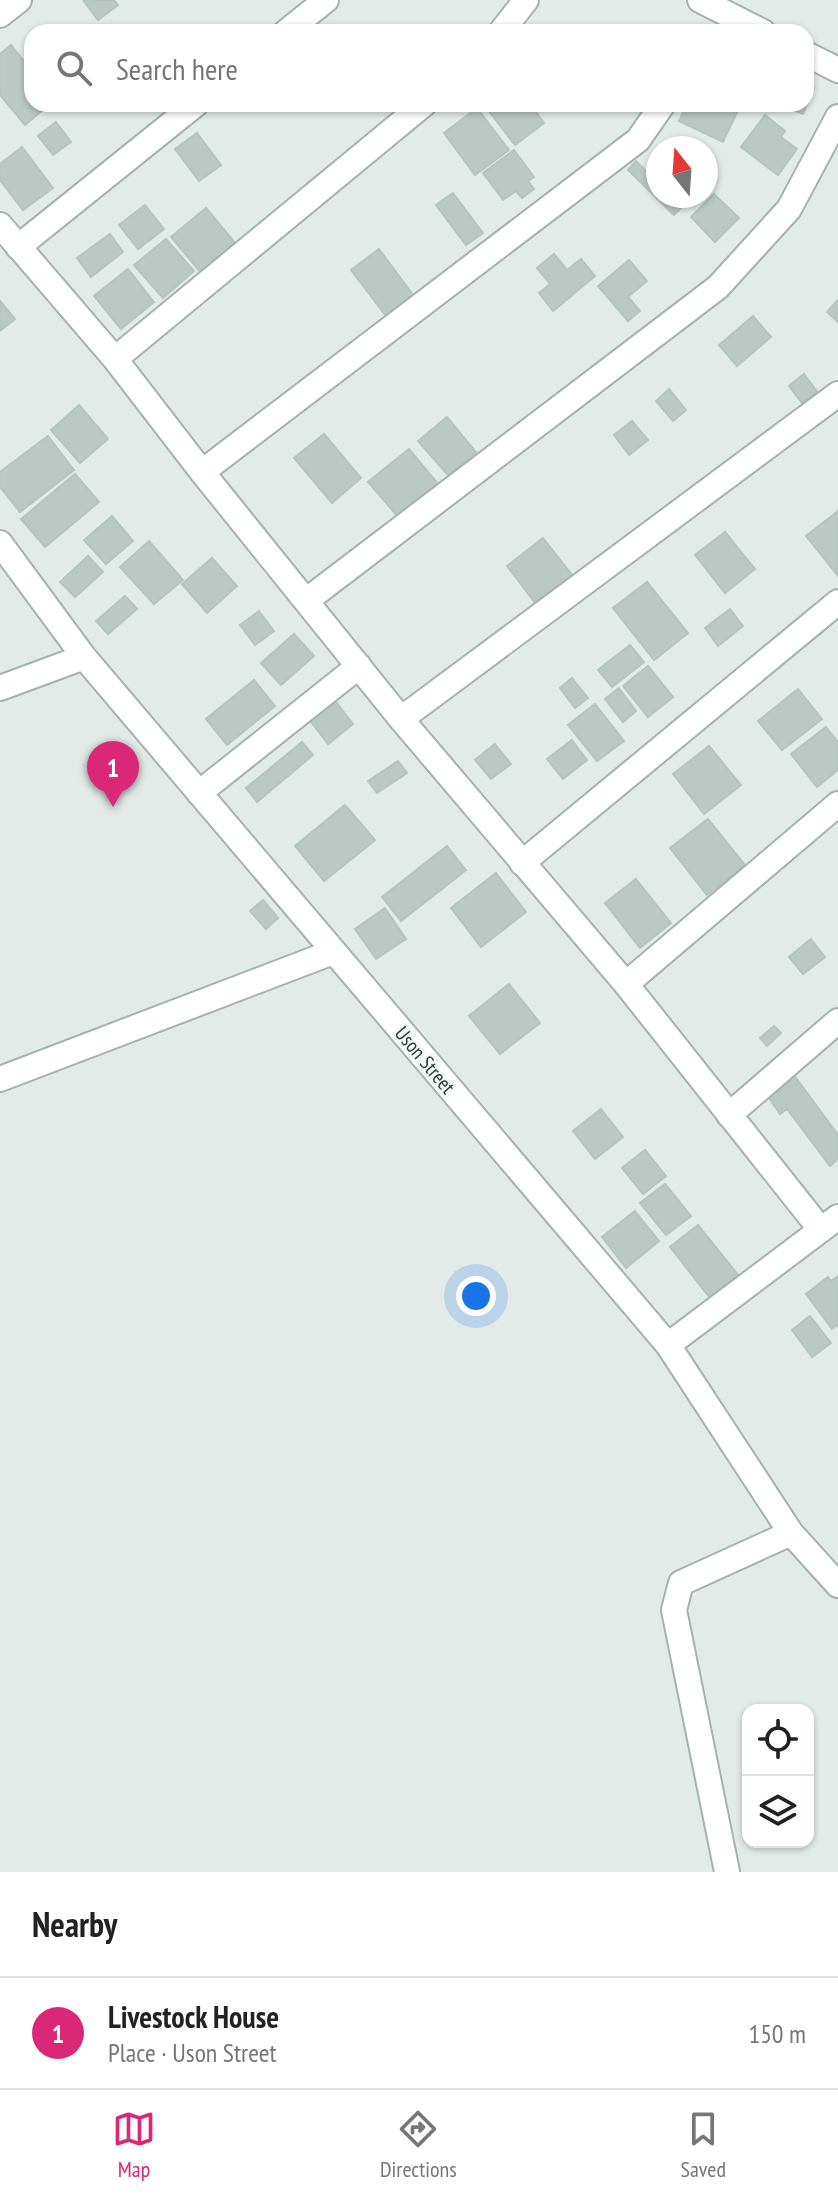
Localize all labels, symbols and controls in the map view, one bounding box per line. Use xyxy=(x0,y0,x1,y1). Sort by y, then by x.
search box xyxy=(24,24,814,112)
icon: search xyxy=(52,46,96,90)
text: Search here xyxy=(116,49,238,88)
north arrow xyxy=(646,136,718,208)
pin: 1 xyxy=(87,741,139,807)
street label: Uson Street xyxy=(389,1021,461,1099)
your location xyxy=(456,1276,496,1316)
map controls xyxy=(742,1704,814,1848)
button: locate xyxy=(742,1704,814,1776)
button: layers xyxy=(742,1776,814,1848)
text: Nearby xyxy=(32,1902,117,1946)
text: Livestock House xyxy=(108,1997,279,2036)
text: 1 xyxy=(52,2017,64,2050)
text: 150 m xyxy=(748,2017,806,2050)
text: Place · Uson Street xyxy=(108,2036,277,2069)
tab: Map xyxy=(112,2107,156,2183)
tab: Directions xyxy=(380,2107,457,2183)
tab: Saved xyxy=(681,2107,726,2183)

